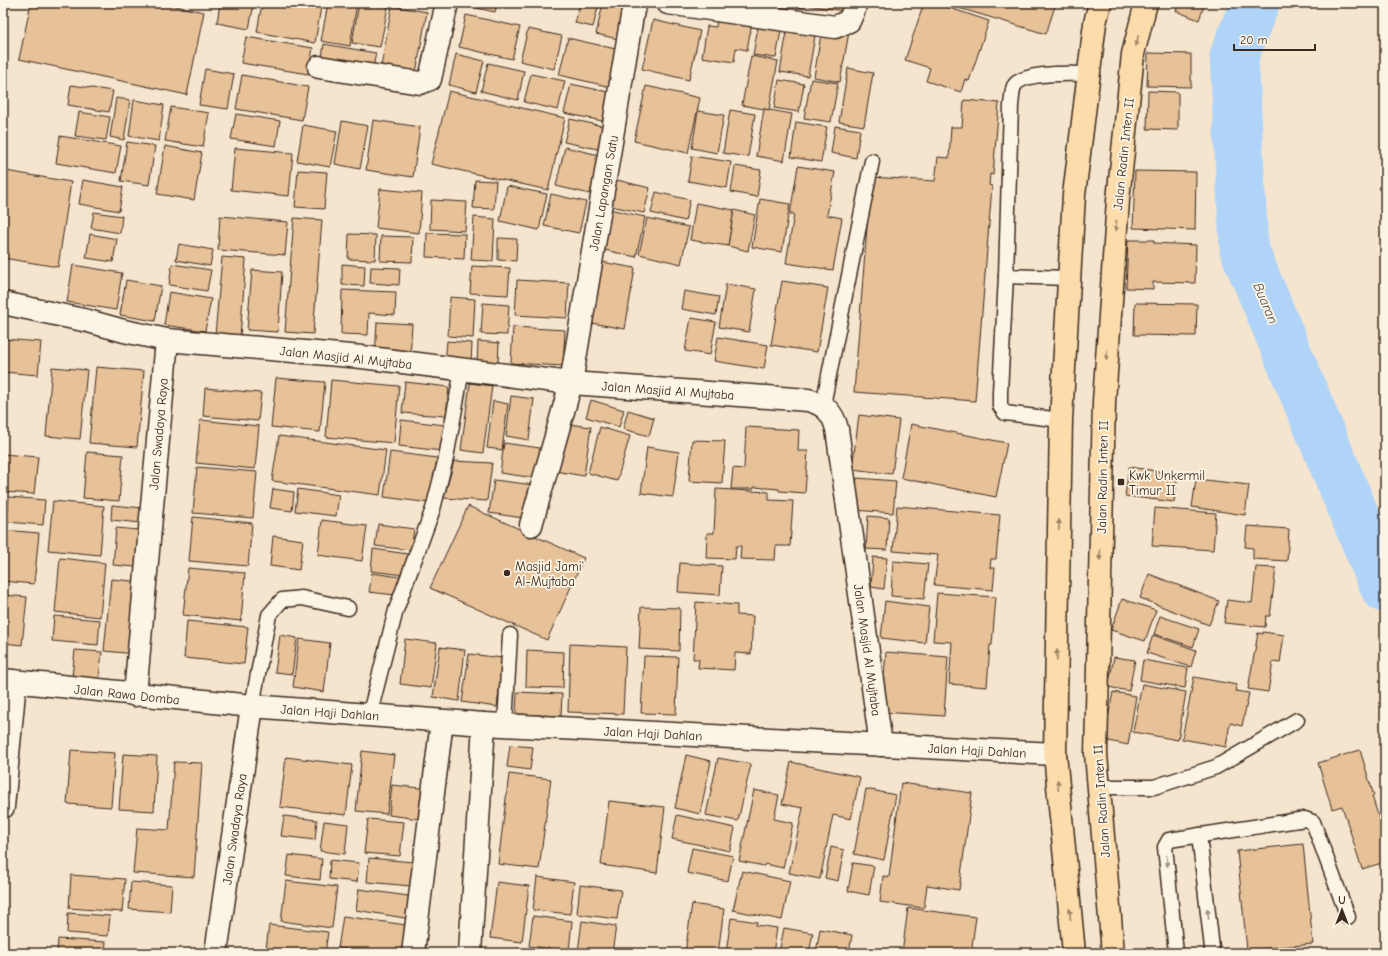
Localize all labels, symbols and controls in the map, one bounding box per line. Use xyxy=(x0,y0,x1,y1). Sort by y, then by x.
scale bar xyxy=(1234,26,1315,52)
text: 20 m xyxy=(1240,33,1268,47)
one-way arrow xyxy=(1133,35,1139,47)
street label: Jalan Radin Inten II xyxy=(1110,97,1137,211)
street label: Jalan Lapangan Satu xyxy=(586,134,621,252)
one-way arrow xyxy=(1113,220,1120,232)
water label: Buaran xyxy=(1249,280,1282,327)
street label: Jalan Masjid Al Mujtaba xyxy=(279,343,413,372)
one-way arrow xyxy=(1104,349,1111,361)
street label: Jalan Swadaya Raya xyxy=(146,378,171,491)
street label: Jalan Masjid Al Mujtaba xyxy=(601,378,735,403)
street label: Jalan Radin Inten II xyxy=(1094,420,1111,534)
place label: Kwk Unkermil Timur II xyxy=(1129,468,1205,498)
marker: Kwk Unkermil Timur II xyxy=(1116,477,1126,487)
one-way arrow xyxy=(1056,518,1062,531)
one-way arrow xyxy=(1097,549,1103,562)
place label: Masjid Jami' Al-Mujtaba xyxy=(515,559,584,589)
marker: Masjid Jami' Al-Mujtaba xyxy=(502,568,512,578)
street label: Jalan Masjid Al Mujtaba xyxy=(851,583,884,717)
one-way arrow xyxy=(1054,648,1060,661)
street label: Jalan Rawa Domba xyxy=(73,681,180,708)
street label: Jalan Haji Dahlan xyxy=(280,702,380,723)
street label: Jalan Haji Dahlan xyxy=(603,723,703,744)
street label: Jalan Haji Dahlan xyxy=(927,740,1027,761)
street label: Jalan Radin Inten II xyxy=(1090,744,1113,858)
street label: Jalan Swadaya Raya xyxy=(219,773,250,886)
one-way arrow xyxy=(1055,779,1061,791)
one-way arrow xyxy=(1163,855,1170,867)
north arrow xyxy=(1322,890,1362,930)
text: U xyxy=(1338,894,1346,907)
one-way arrow xyxy=(1067,908,1074,920)
one-way arrow xyxy=(1205,908,1211,920)

